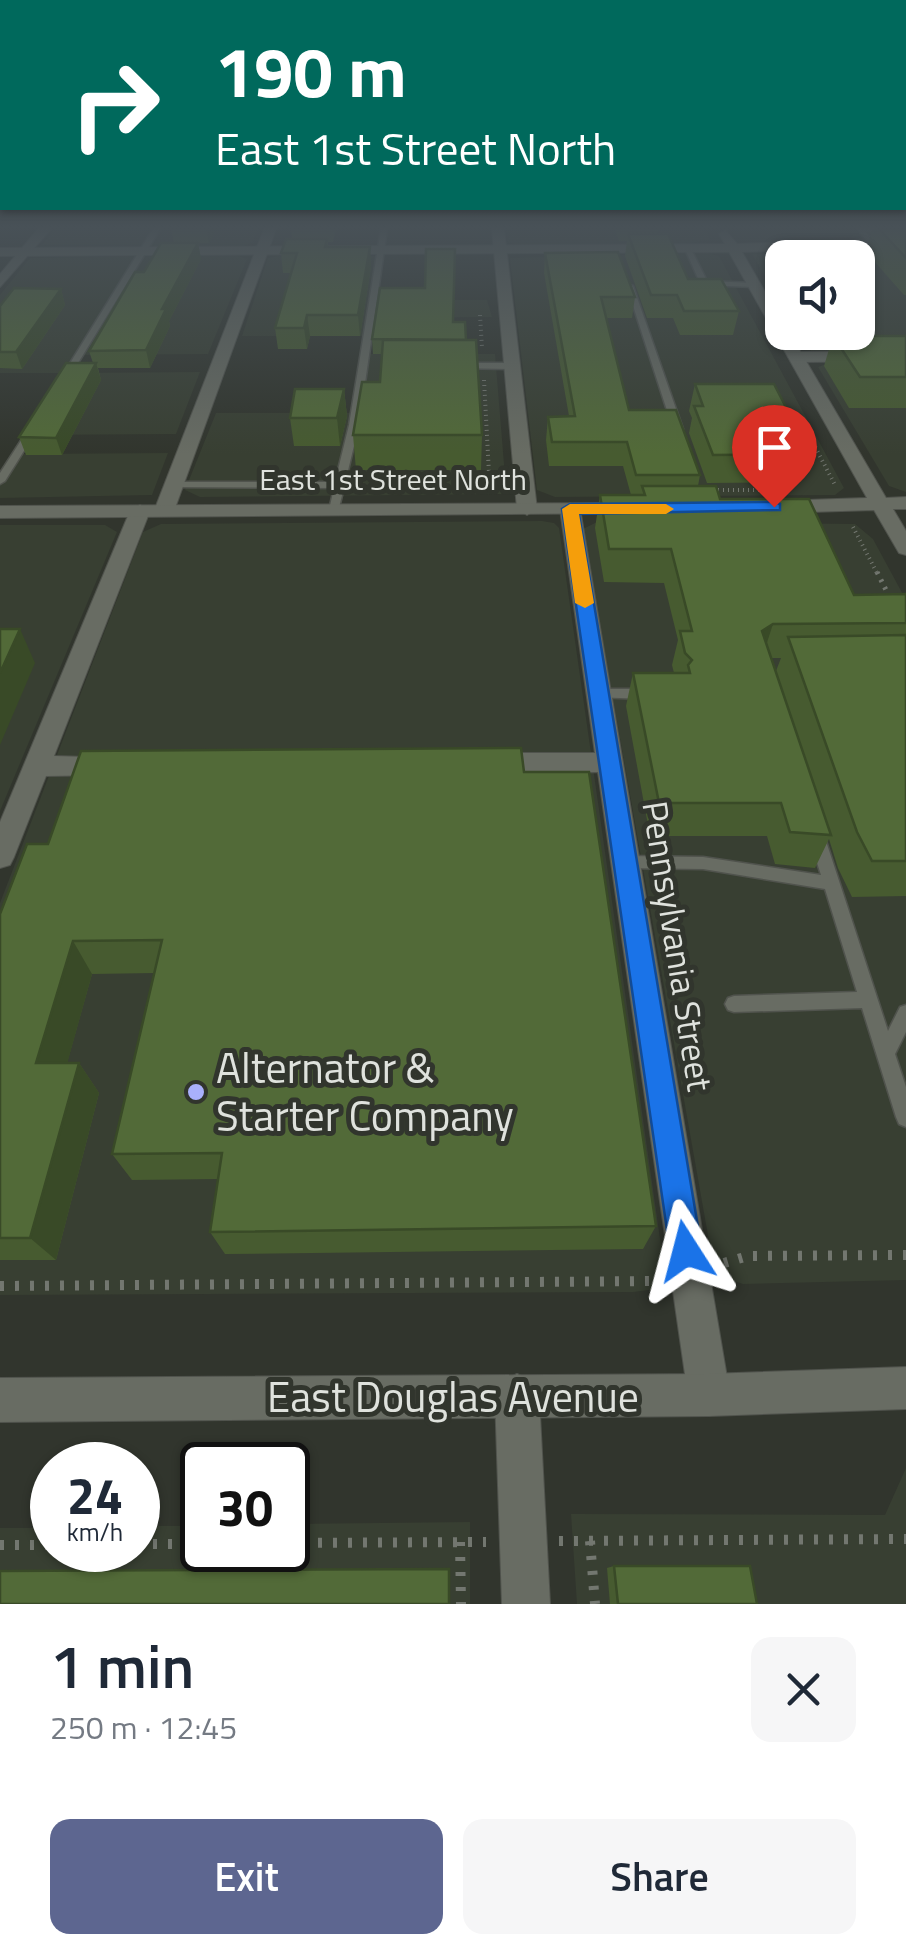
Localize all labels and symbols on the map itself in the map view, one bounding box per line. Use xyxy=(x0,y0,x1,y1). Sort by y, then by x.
pin xyxy=(732,405,817,508)
street label: East 1st Street North xyxy=(259,456,527,502)
street label: Pennsylvania Street xyxy=(628,797,728,1095)
place label: Alternator & Starter Company xyxy=(216,1035,514,1147)
marker: Alternator & Starter Company xyxy=(185,1081,207,1103)
position arrow xyxy=(634,1199,738,1303)
street label: East Douglas Avenue xyxy=(267,1364,639,1428)
speed limit sign: 30 xyxy=(180,1442,310,1572)

